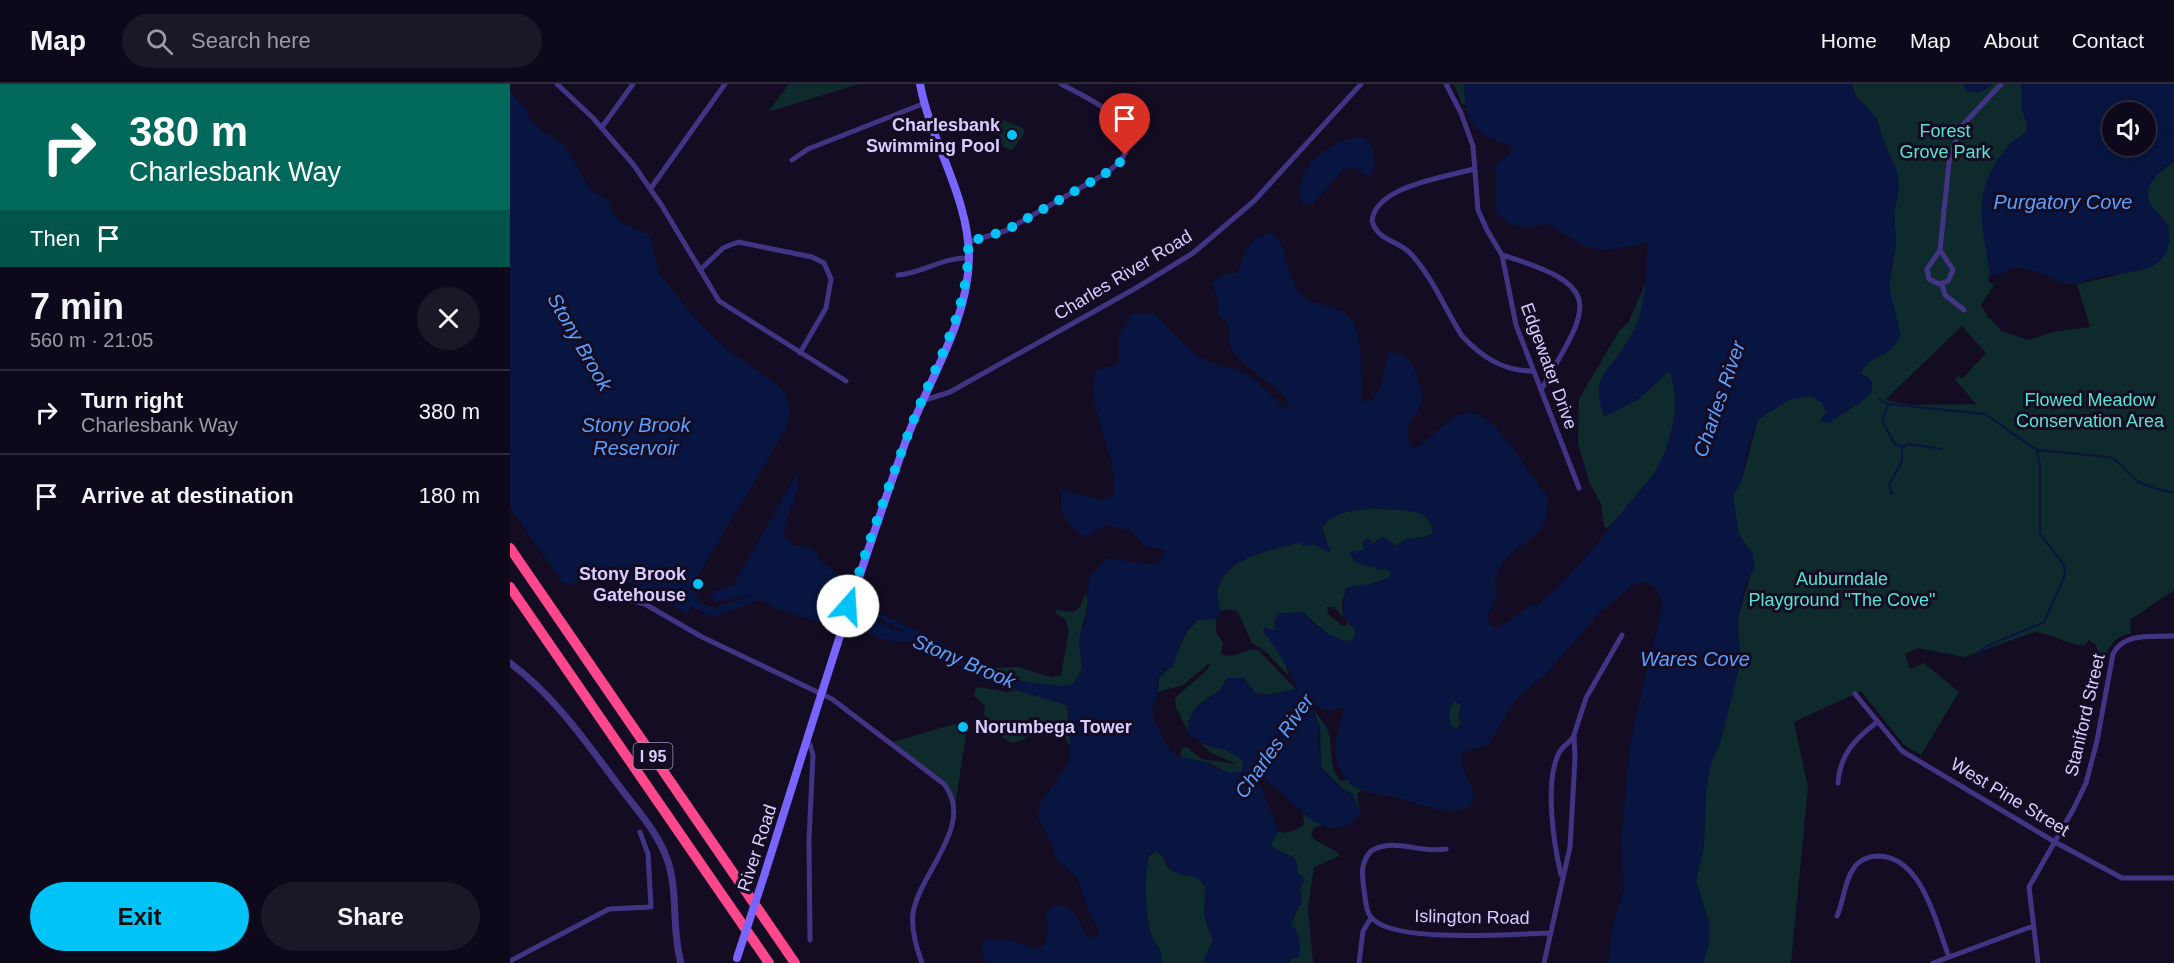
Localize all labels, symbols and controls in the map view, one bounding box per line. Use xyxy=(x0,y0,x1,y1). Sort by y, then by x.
search box xyxy=(122,14,542,68)
text: Map xyxy=(30,25,86,56)
icon: search xyxy=(143,25,176,58)
text: Search here xyxy=(191,28,311,53)
text: Home xyxy=(1821,29,1877,52)
text: Map xyxy=(1910,29,1951,52)
text: About xyxy=(1984,29,2039,52)
text: Contact xyxy=(2072,29,2144,52)
pin xyxy=(1099,93,1150,155)
icon: arrive xyxy=(1108,102,1141,135)
map controls xyxy=(2102,102,2156,156)
button: sound xyxy=(2102,102,2156,156)
icon: right xyxy=(30,108,108,186)
text: 380 m xyxy=(129,108,248,155)
place label: Charlesbank Swimming Pool xyxy=(866,115,1001,156)
park label: Forest Grove Park xyxy=(1899,121,1992,162)
marker: Charlesbank Swimming Pool xyxy=(1005,128,1019,142)
text: Charlesbank Way xyxy=(129,157,341,187)
water label: Purgatory Cove xyxy=(1994,191,2132,213)
icon: arrive xyxy=(92,222,125,255)
text: Then xyxy=(30,226,80,251)
street label: Charles River Road xyxy=(1051,226,1195,324)
text: 7 min xyxy=(30,286,124,327)
button: close xyxy=(417,287,480,350)
water label: Stony Brook xyxy=(543,289,617,396)
street label: Edgewater Drive xyxy=(1517,300,1581,432)
text: 560 m · 21:05 xyxy=(30,329,153,351)
water label: Charles River xyxy=(1689,337,1750,460)
text: Turn right xyxy=(81,388,183,413)
park label: Flowed Meadow Conservation Area xyxy=(2016,390,2165,431)
icon: right xyxy=(30,396,63,429)
text: 380 m xyxy=(419,399,480,424)
text: Charlesbank Way xyxy=(81,414,238,436)
water label: Stony Brook Reservoir xyxy=(582,414,691,459)
icon: arrive xyxy=(30,480,63,513)
text: Arrive at destination xyxy=(81,483,294,508)
text: 180 m xyxy=(419,483,480,508)
place label: Stony Brook Gatehouse xyxy=(579,564,687,605)
park label: Auburndale Playground "The Cove" xyxy=(1749,569,1935,610)
position arrow xyxy=(816,574,880,638)
marker: Stony Brook Gatehouse xyxy=(691,577,705,591)
water label: Stony Brook xyxy=(910,630,1019,693)
water label: Wares Cove xyxy=(1640,648,1750,670)
street label: Staniford Street xyxy=(2061,652,2109,778)
water label: Charles River xyxy=(1230,689,1319,802)
place label: Norumbega Tower xyxy=(975,717,1132,737)
marker: Norumbega Tower xyxy=(956,720,970,734)
road number: I 95 xyxy=(634,743,672,769)
street label: West Pine Street xyxy=(1947,754,2073,840)
street label: River Road xyxy=(734,802,780,894)
button: Exit xyxy=(30,882,249,951)
button: Share xyxy=(261,882,480,951)
street label: Islington Road xyxy=(1414,906,1530,928)

